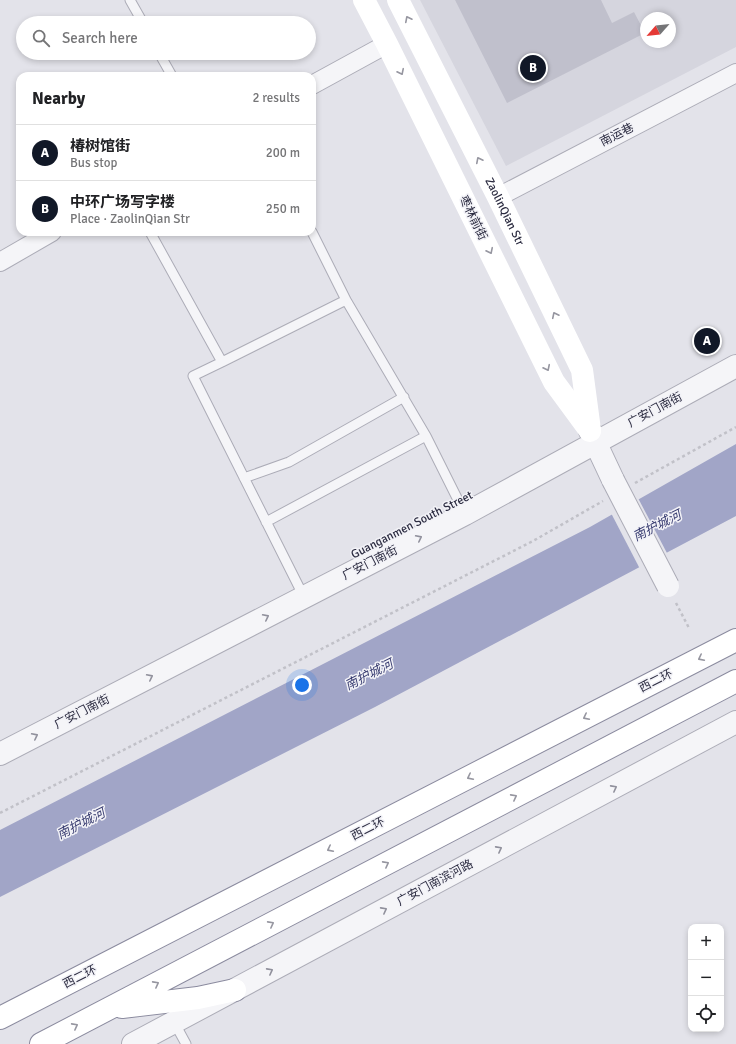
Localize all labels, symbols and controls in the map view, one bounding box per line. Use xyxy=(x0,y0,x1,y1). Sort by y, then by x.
north arrow xyxy=(640,12,676,48)
search box xyxy=(16,16,316,60)
one-way arrow xyxy=(405,16,412,24)
icon: search xyxy=(30,27,52,49)
text: Search here xyxy=(62,29,138,47)
pin: B xyxy=(520,53,546,83)
one-way arrow xyxy=(396,68,404,75)
text: Nearby xyxy=(32,88,85,109)
text: 2 results xyxy=(252,90,300,106)
street label: 南运巷 xyxy=(598,120,636,150)
text: 椿树馆街 xyxy=(70,137,130,155)
text: A xyxy=(41,145,49,161)
text: 200 m xyxy=(266,145,300,161)
text: Bus stop xyxy=(70,155,117,171)
one-way arrow xyxy=(477,157,484,164)
street label: ZaolinQian Str xyxy=(482,175,528,248)
text: 中环广场写字楼 xyxy=(70,193,175,211)
street label: 枣林前街 xyxy=(456,193,490,243)
text: B xyxy=(41,201,49,217)
text: 250 m xyxy=(266,201,300,217)
text: Place · ZaolinQian Str xyxy=(70,211,190,227)
one-way arrow xyxy=(485,247,493,255)
one-way arrow xyxy=(552,311,560,319)
pin: A xyxy=(694,326,720,356)
one-way arrow xyxy=(542,364,550,371)
street label: 广安门南街 xyxy=(625,389,685,431)
street label: Guanganmen South Street xyxy=(349,488,475,562)
water label: 南护城河 xyxy=(630,506,686,545)
one-way arrow xyxy=(415,535,422,543)
street label: 广安门南街 xyxy=(340,543,400,583)
one-way arrow xyxy=(262,614,269,622)
one-way arrow xyxy=(698,653,706,661)
water label: 南护城河 xyxy=(342,655,398,694)
street label: 西二环 xyxy=(637,666,675,696)
one-way arrow xyxy=(146,674,154,681)
your location xyxy=(292,675,312,695)
street label: 广安门南街 xyxy=(52,692,112,732)
one-way arrow xyxy=(582,712,590,720)
one-way arrow xyxy=(30,733,38,741)
one-way arrow xyxy=(467,772,474,780)
one-way arrow xyxy=(609,785,617,792)
one-way arrow xyxy=(509,794,517,802)
water label: 南护城河 xyxy=(54,804,110,843)
street label: 西二环 xyxy=(349,814,387,844)
one-way arrow xyxy=(326,844,334,852)
one-way arrow xyxy=(495,846,502,854)
street label: 广安门南滨河路 xyxy=(394,857,476,909)
one-way arrow xyxy=(382,861,389,868)
one-way arrow xyxy=(380,907,387,915)
one-way arrow xyxy=(267,921,274,928)
map controls xyxy=(688,924,724,1032)
button: + xyxy=(688,924,724,960)
button: − xyxy=(688,960,724,996)
street label: 西二环 xyxy=(61,962,99,992)
one-way arrow xyxy=(265,969,273,976)
one-way arrow xyxy=(151,981,159,989)
button: locate xyxy=(688,996,724,1032)
one-way arrow xyxy=(70,1023,78,1031)

